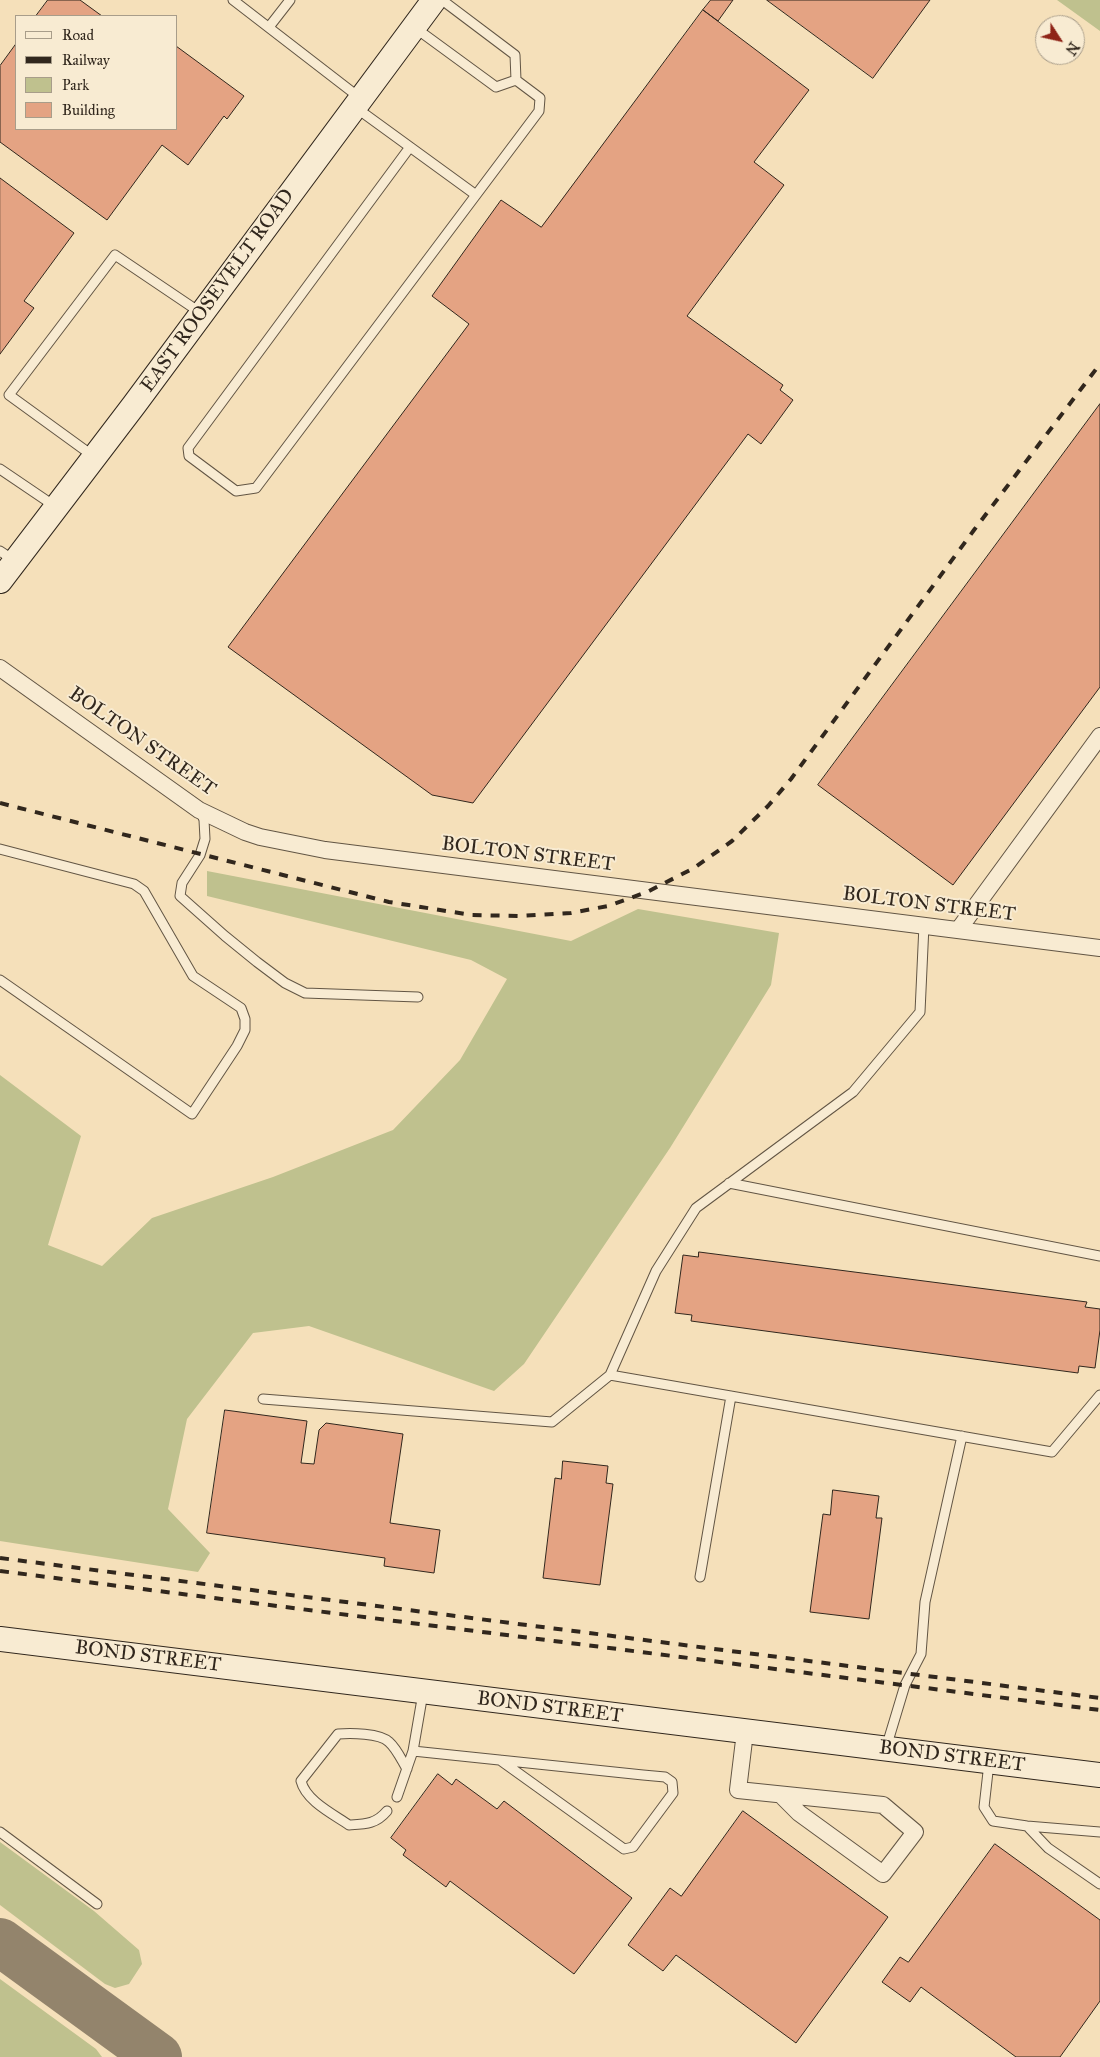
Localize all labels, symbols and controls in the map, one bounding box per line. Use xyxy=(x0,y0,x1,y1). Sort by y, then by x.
legend xyxy=(15,15,178,130)
north arrow xyxy=(1035,15,1085,65)
text: Road xyxy=(62,26,94,44)
text: N xyxy=(1062,39,1082,58)
text: Railway xyxy=(62,51,110,69)
text: Park xyxy=(62,76,89,94)
text: Building xyxy=(62,101,115,119)
street label: EAST ROOSEVELT ROAD xyxy=(136,185,300,397)
street label: BOLTON STREET xyxy=(64,682,220,802)
street label: BOLTON STREET xyxy=(440,832,616,878)
street label: BOLTON STREET xyxy=(841,882,1017,928)
street label: BOND STREET xyxy=(74,1636,222,1678)
street label: BOND STREET xyxy=(476,1687,624,1729)
street label: BOND STREET xyxy=(878,1736,1026,1778)

